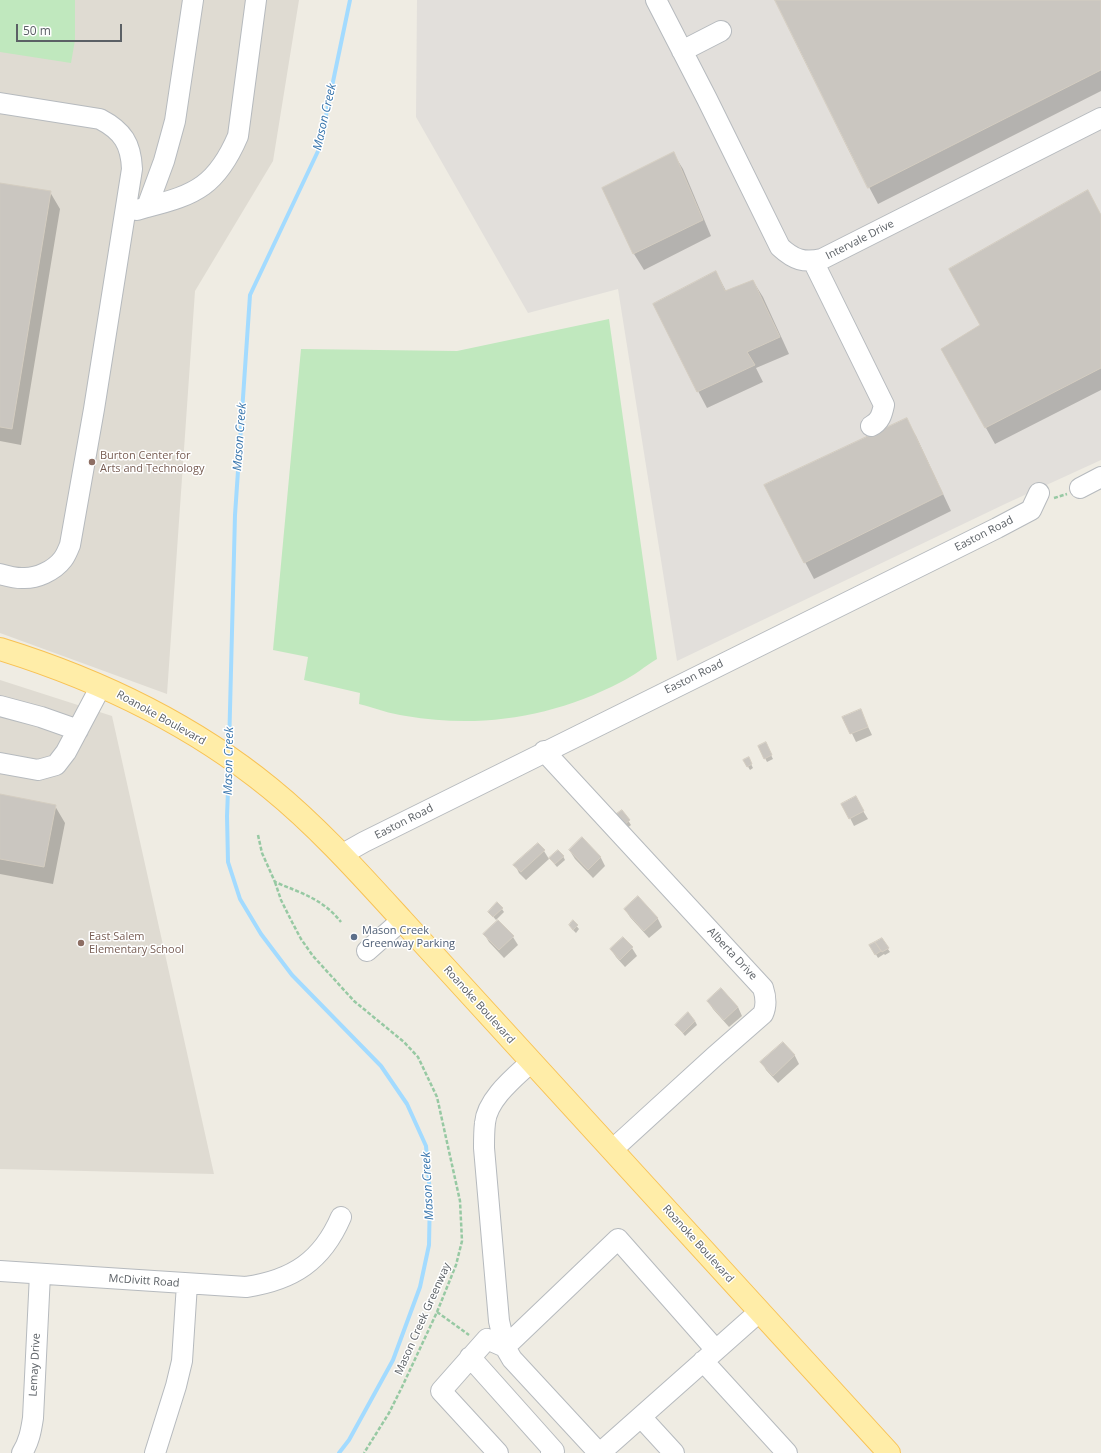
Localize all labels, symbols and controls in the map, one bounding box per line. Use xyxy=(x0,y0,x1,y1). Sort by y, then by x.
scale bar xyxy=(18,16,124,42)
text: 50 m xyxy=(23,22,51,39)
water label: Mason Creek xyxy=(310,82,340,152)
street label: Intervale Drive xyxy=(824,217,896,263)
water label: Mason Creek xyxy=(230,402,250,472)
place label: Burton Center for Arts and Technology xyxy=(100,449,204,475)
marker: Burton Center for Arts and Technology xyxy=(87,457,97,467)
street label: Easton Road xyxy=(953,514,1015,554)
street label: Easton Road xyxy=(662,657,726,697)
street label: Roanoke Boulevard xyxy=(114,688,208,748)
water label: Mason Creek xyxy=(221,727,237,795)
street label: Easton Road xyxy=(373,802,435,842)
place label: Mason Creek Greenway Parking xyxy=(362,924,455,950)
street label: Alberta Drive xyxy=(704,925,760,983)
place label: East Salem Elementary School xyxy=(89,930,184,956)
marker: Mason Creek Greenway Parking xyxy=(349,932,359,942)
marker: East Salem Elementary School xyxy=(76,938,86,948)
street label: Roanoke Boulevard xyxy=(441,963,517,1047)
water label: Mason Creek xyxy=(419,1151,437,1221)
street label: Roanoke Boulevard xyxy=(660,1202,736,1286)
street label: Mason Creek Greenway xyxy=(392,1261,454,1377)
street label: McDivitt Road xyxy=(108,1272,180,1290)
street label: Lemay Drive xyxy=(27,1333,43,1397)

